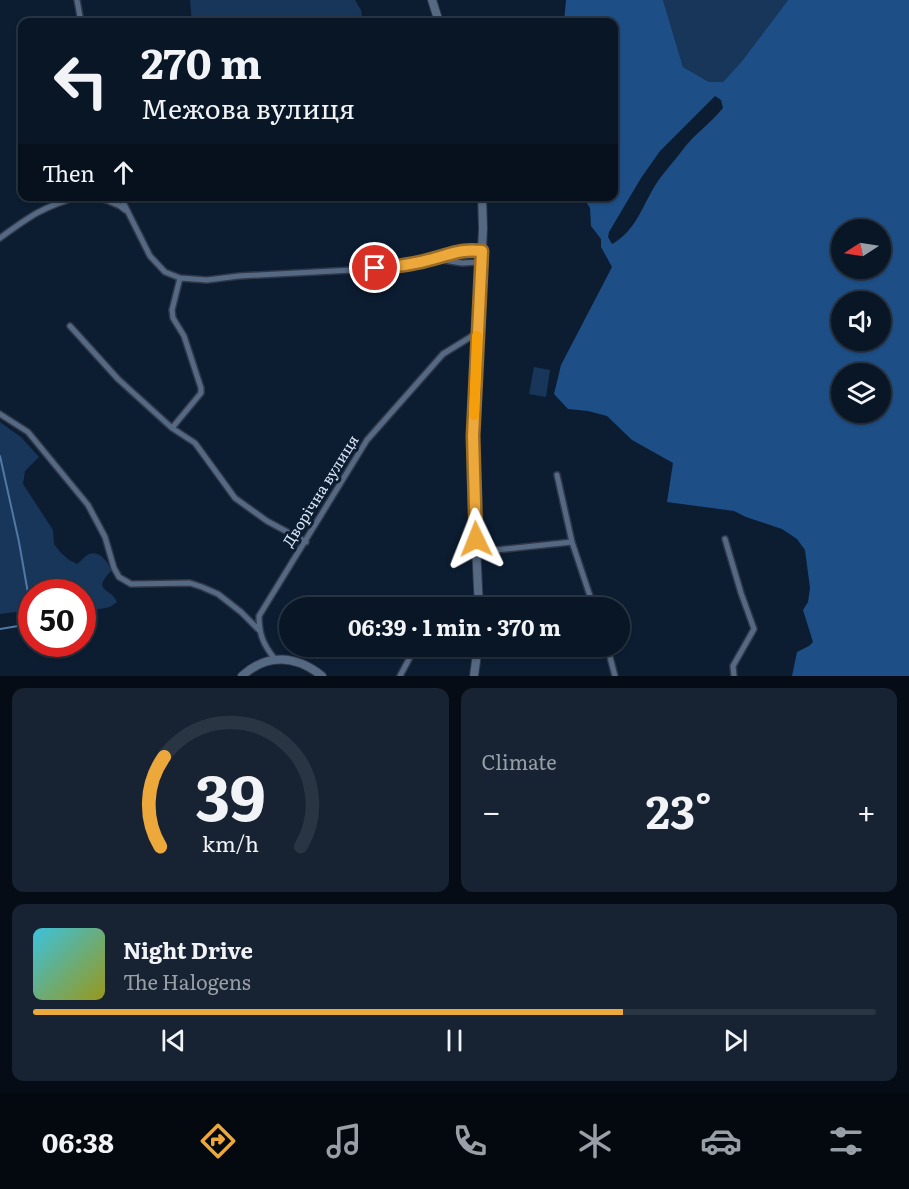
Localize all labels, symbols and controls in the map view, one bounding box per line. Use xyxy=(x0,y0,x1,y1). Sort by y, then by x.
text: 270 m xyxy=(141,30,262,92)
icon: left xyxy=(42,42,120,120)
text: Межова вулиця xyxy=(141,87,355,127)
text: Then xyxy=(42,156,95,189)
icon: ahead xyxy=(107,156,140,189)
north arrow xyxy=(831,219,891,279)
map controls xyxy=(831,219,891,423)
pin xyxy=(349,242,400,293)
icon: arrive xyxy=(358,251,391,284)
button: sound xyxy=(831,291,891,351)
button: layers xyxy=(831,363,891,423)
street label: Дворічна вулиця xyxy=(276,430,363,551)
position arrow xyxy=(444,507,508,571)
speed limit sign: 50 xyxy=(18,579,96,657)
text: 06:39 · 1 min · 370 m xyxy=(348,610,561,643)
text: Climate xyxy=(482,746,557,776)
text: 39 xyxy=(195,748,266,840)
text: 23° xyxy=(646,776,712,843)
text: − xyxy=(482,785,501,834)
text: + xyxy=(857,785,876,834)
text: km/h xyxy=(202,827,259,859)
text: Night Drive xyxy=(123,933,253,966)
text: The Halogens xyxy=(123,966,251,996)
icon: previous xyxy=(157,1024,190,1057)
icon: pause xyxy=(438,1024,471,1057)
icon: next xyxy=(719,1024,752,1057)
icon: directions xyxy=(197,1120,239,1162)
icon: music xyxy=(323,1120,365,1162)
icon: phone xyxy=(449,1120,491,1162)
icon: climate xyxy=(574,1120,616,1162)
icon: car xyxy=(700,1120,742,1162)
icon: filters xyxy=(825,1120,867,1162)
text: 06:38 xyxy=(42,1121,114,1161)

